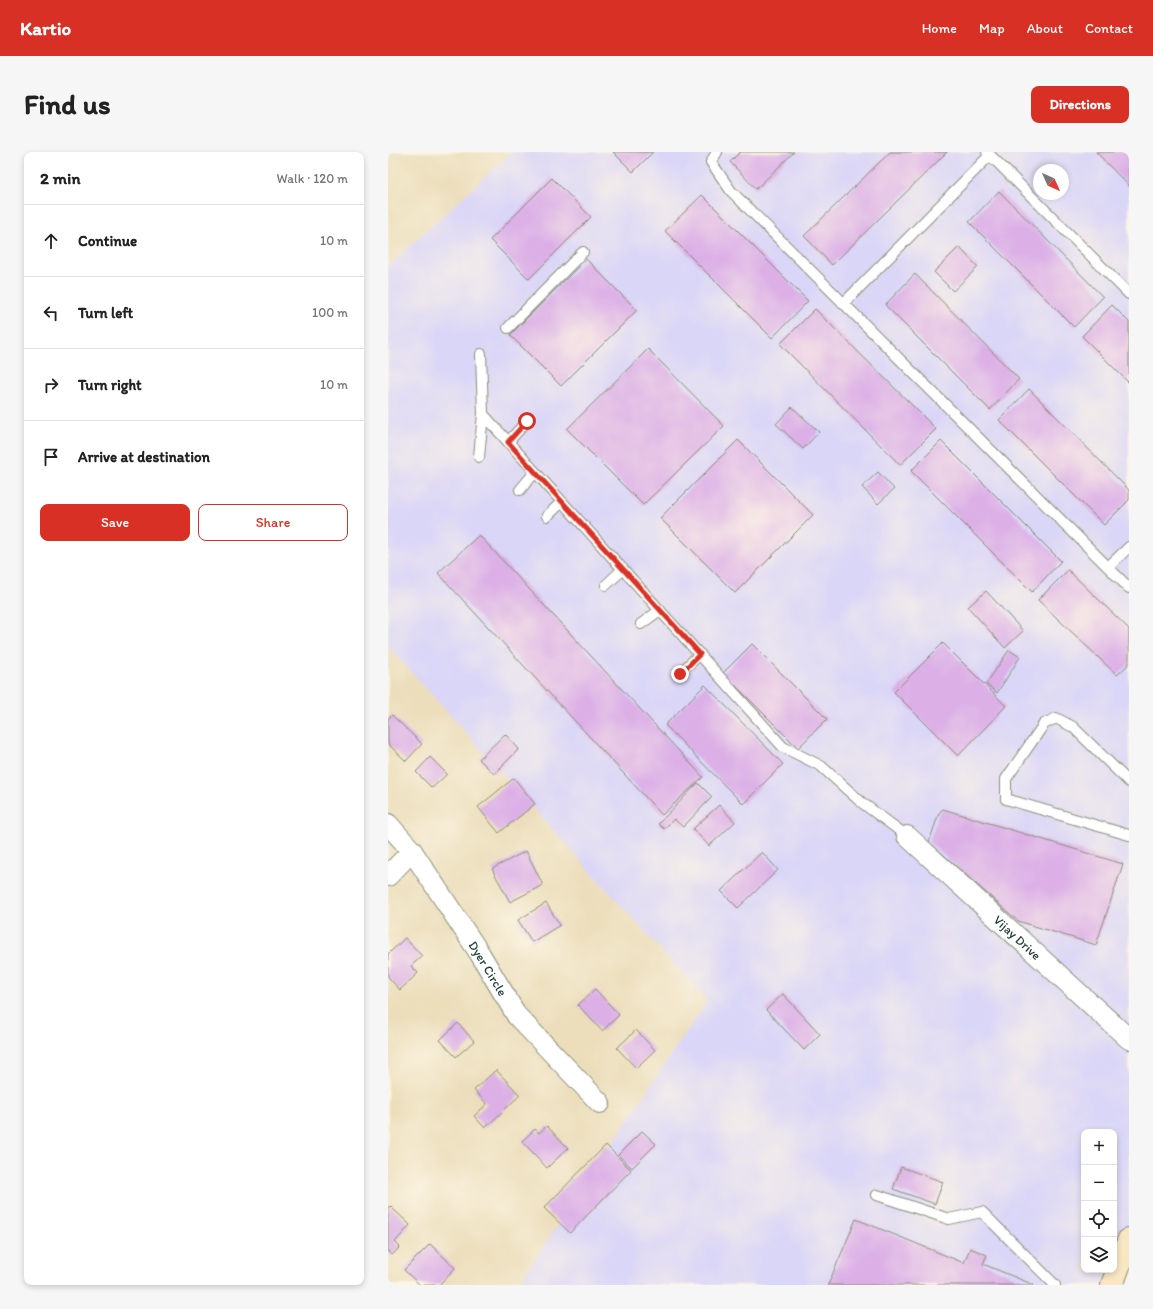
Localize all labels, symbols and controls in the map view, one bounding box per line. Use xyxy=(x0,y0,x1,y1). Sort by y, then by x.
text: Kartio xyxy=(20,17,71,40)
text: Home xyxy=(922,20,957,37)
text: Map xyxy=(979,20,1005,37)
text: About xyxy=(1027,20,1063,37)
text: Contact xyxy=(1085,20,1133,37)
button: Directions xyxy=(1031,86,1129,123)
text: Find us xyxy=(24,87,111,121)
north arrow xyxy=(1033,164,1069,200)
text: 2 min xyxy=(40,168,80,188)
text: Walk · 120 m xyxy=(277,171,348,186)
icon: ahead xyxy=(40,230,62,252)
text: Continue xyxy=(78,232,137,250)
text: 10 m xyxy=(320,233,348,248)
icon: left xyxy=(40,302,62,324)
text: Turn left xyxy=(78,304,133,322)
text: 100 m xyxy=(312,305,348,320)
icon: right xyxy=(40,374,62,396)
text: Turn right xyxy=(78,376,142,394)
text: 10 m xyxy=(320,377,348,392)
route start xyxy=(518,412,536,430)
icon: arrive xyxy=(40,446,62,468)
text: Arrive at destination xyxy=(78,448,210,466)
button: Save xyxy=(40,504,190,541)
button: Share xyxy=(198,504,348,541)
route end xyxy=(671,665,689,683)
street label: Vijay Drive xyxy=(991,912,1044,963)
street label: Dyer Circle xyxy=(466,938,511,998)
map controls xyxy=(1081,1129,1117,1273)
button: + xyxy=(1081,1129,1117,1165)
button: − xyxy=(1081,1165,1117,1201)
button: locate xyxy=(1081,1201,1117,1237)
button: layers xyxy=(1081,1237,1117,1273)

